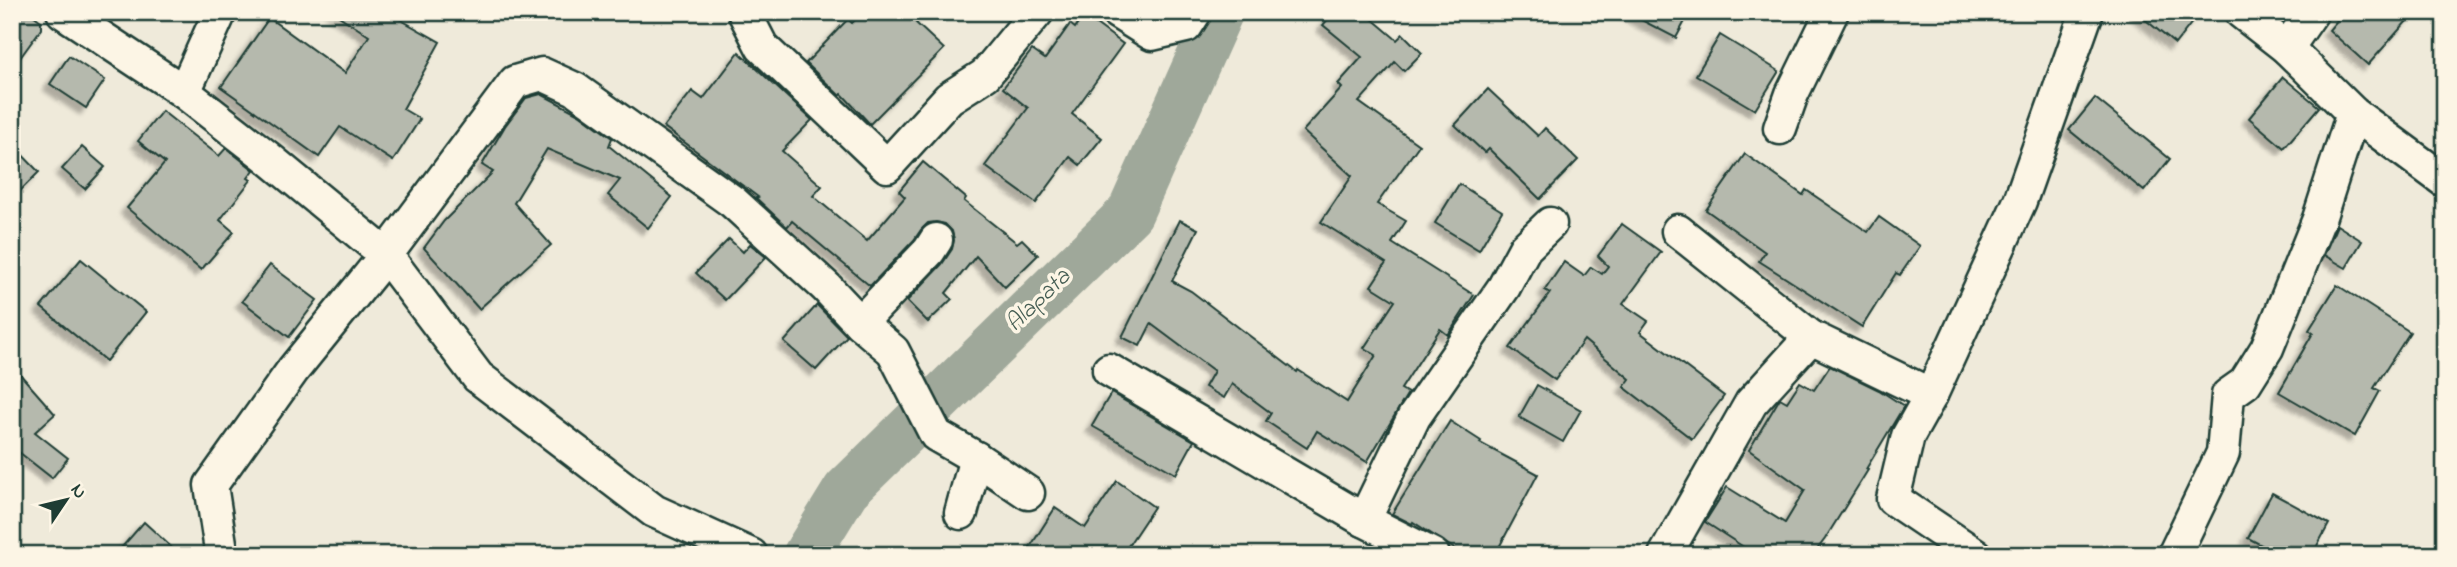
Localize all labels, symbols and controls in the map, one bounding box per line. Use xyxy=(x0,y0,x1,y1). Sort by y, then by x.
water label: Alapata xyxy=(998,260,1080,341)
north arrow xyxy=(32,466,102,536)
text: N xyxy=(63,479,93,505)

